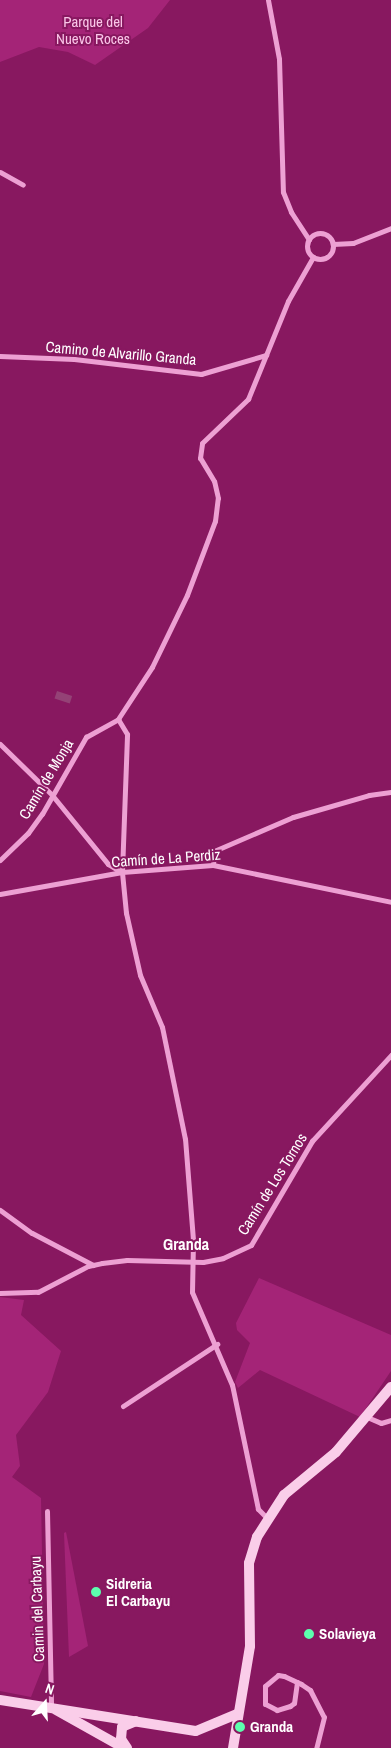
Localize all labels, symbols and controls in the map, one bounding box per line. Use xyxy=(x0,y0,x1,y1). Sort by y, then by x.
park label: Parque del Nuevo Roces xyxy=(56,12,130,47)
street label: Camino de Alvarillo Granda xyxy=(45,337,197,369)
street label: Camín de Monja xyxy=(15,736,77,822)
street label: Camín de La Perdiz xyxy=(111,845,221,871)
street label: Camín de Los Tornos xyxy=(233,1130,311,1238)
district label: Granda xyxy=(163,1234,209,1254)
street label: Camin del Carbayu xyxy=(26,1556,48,1662)
place label: Sidreria El Carbayu xyxy=(106,1574,170,1609)
marker: Sidreria El Carbayu xyxy=(90,1586,102,1598)
place label: Solavieya xyxy=(319,1625,376,1643)
marker: Solavieya xyxy=(303,1628,315,1640)
north arrow xyxy=(20,1678,70,1728)
text: N xyxy=(43,1679,57,1699)
place label: Granda xyxy=(250,1718,293,1736)
marker: Granda xyxy=(234,1721,246,1733)

